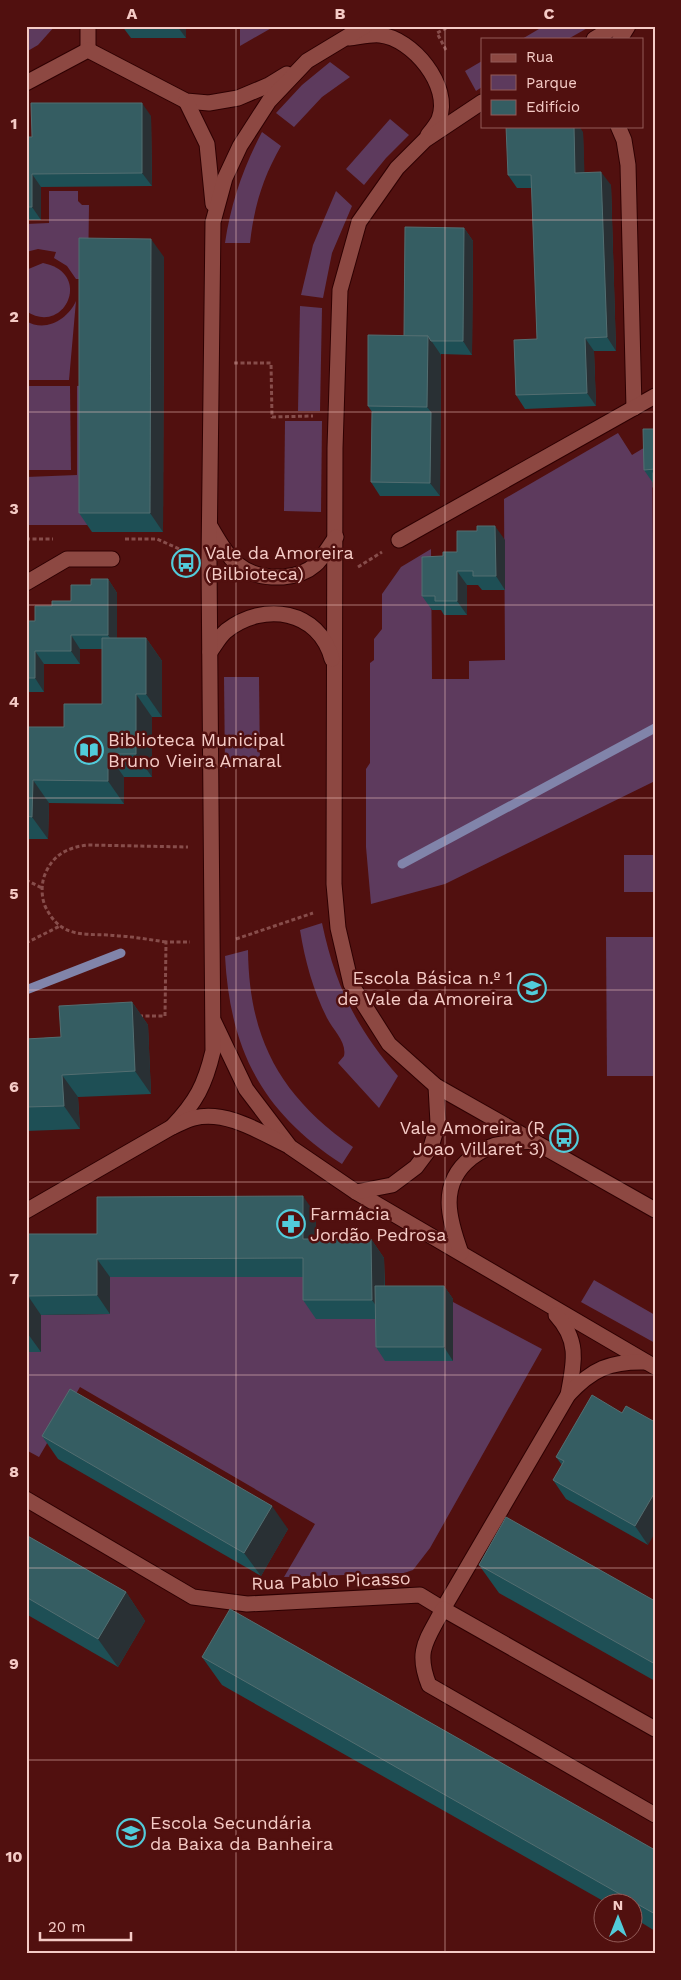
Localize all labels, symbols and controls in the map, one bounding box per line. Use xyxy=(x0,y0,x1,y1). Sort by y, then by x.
text: A xyxy=(127,4,138,23)
text: B xyxy=(335,4,346,23)
text: C xyxy=(544,4,555,23)
legend xyxy=(481,38,644,128)
text: Rua xyxy=(526,48,554,66)
text: Parque xyxy=(526,74,577,92)
text: Edifício xyxy=(526,98,580,116)
text: 1 xyxy=(11,114,17,133)
text: 2 xyxy=(9,307,19,326)
text: 3 xyxy=(9,499,19,518)
place label: Vale da Amoreira (Bilbioteca) xyxy=(205,542,354,584)
bus stop icon: Vale da Amoreira (Bilbioteca) xyxy=(171,548,201,578)
text: 4 xyxy=(9,692,19,711)
place label: Biblioteca Municipal Bruno Vieira Amaral xyxy=(108,729,285,771)
library icon: Biblioteca Municipal Bruno Vieira Amaral xyxy=(74,735,104,765)
text: 5 xyxy=(9,884,19,903)
place label: Escola Básica n.º 1 de Vale da Amoreira xyxy=(337,967,513,1009)
school or university icon: Escola Básica n.º 1 de Vale da Amoreira xyxy=(517,973,547,1003)
text: 6 xyxy=(9,1077,19,1096)
place label: Vale Amoreira (R Joao Villaret 3) xyxy=(400,1117,545,1159)
bus stop icon: Vale Amoreira (R Joao Villaret 3) xyxy=(549,1123,579,1153)
place label: Farmácia Jordão Pedrosa xyxy=(310,1203,446,1245)
pharmacy icon: Farmácia Jordão Pedrosa xyxy=(276,1209,306,1239)
text: 7 xyxy=(9,1269,19,1288)
text: 8 xyxy=(9,1462,19,1481)
street label: Rua Pablo Picasso xyxy=(251,1567,411,1594)
text: 9 xyxy=(9,1654,19,1673)
place label: Escola Secundária da Baixa da Banheira xyxy=(150,1812,333,1854)
school or university icon: Escola Secundária da Baixa da Banheira xyxy=(116,1818,146,1848)
text: 10 xyxy=(5,1847,23,1866)
north arrow xyxy=(594,1892,644,1942)
text: N xyxy=(613,1897,623,1913)
scale bar xyxy=(40,1910,131,1942)
text: 20 m xyxy=(48,1918,86,1936)

